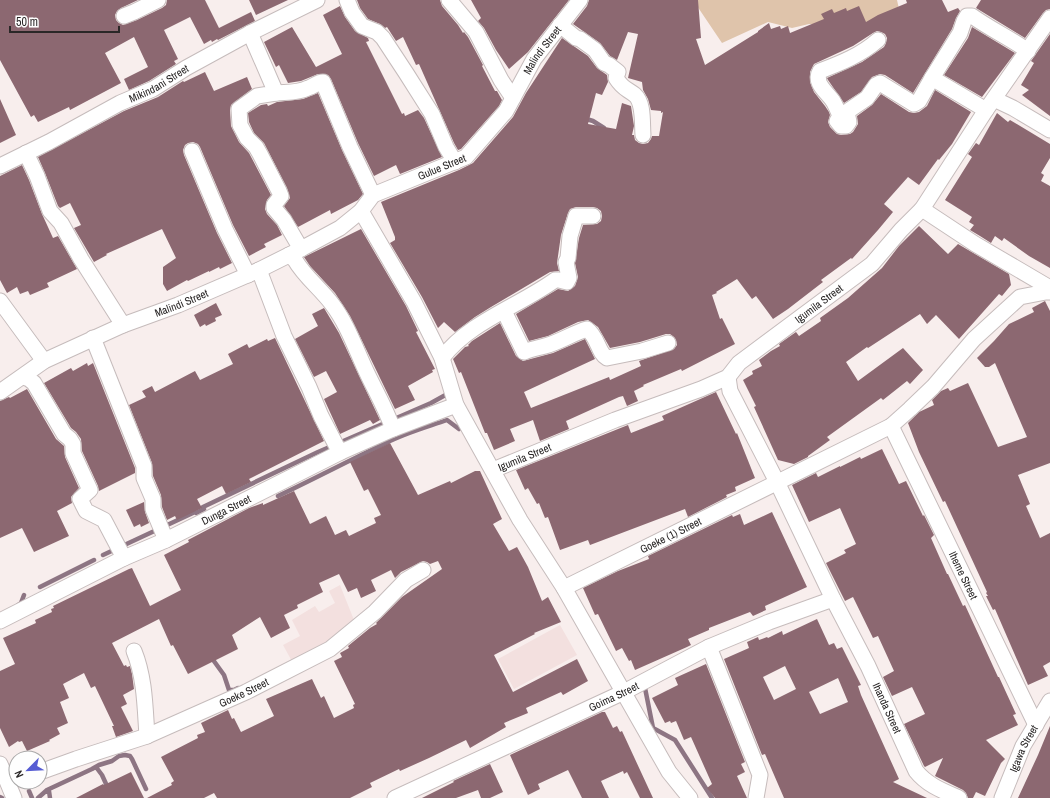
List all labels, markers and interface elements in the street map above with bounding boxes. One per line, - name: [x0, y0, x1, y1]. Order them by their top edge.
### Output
- scale bar: [10, 8, 119, 34]
- text: 50 m: [16, 14, 38, 30]
- street label: Malindi Street: [520, 23, 564, 77]
- street label: Mikindani Street: [127, 61, 191, 105]
- street label: Gulue Street: [416, 151, 468, 183]
- street label: Igumila Street: [792, 281, 846, 326]
- street label: Malindi Street: [153, 286, 211, 320]
- street label: Igumila Street: [496, 440, 554, 474]
- street label: Dunga Street: [199, 491, 253, 528]
- street label: Goeke (1) Street: [638, 514, 704, 556]
- street label: Iheme Street: [946, 549, 981, 602]
- street label: Goeke Street: [217, 674, 271, 710]
- street label: Goima Street: [586, 678, 641, 714]
- street label: Ihanda Street: [870, 680, 905, 736]
- street label: Igawa Street: [1006, 722, 1041, 774]
- north arrow: [8, 750, 48, 790]
- text: N: [11, 768, 27, 780]

